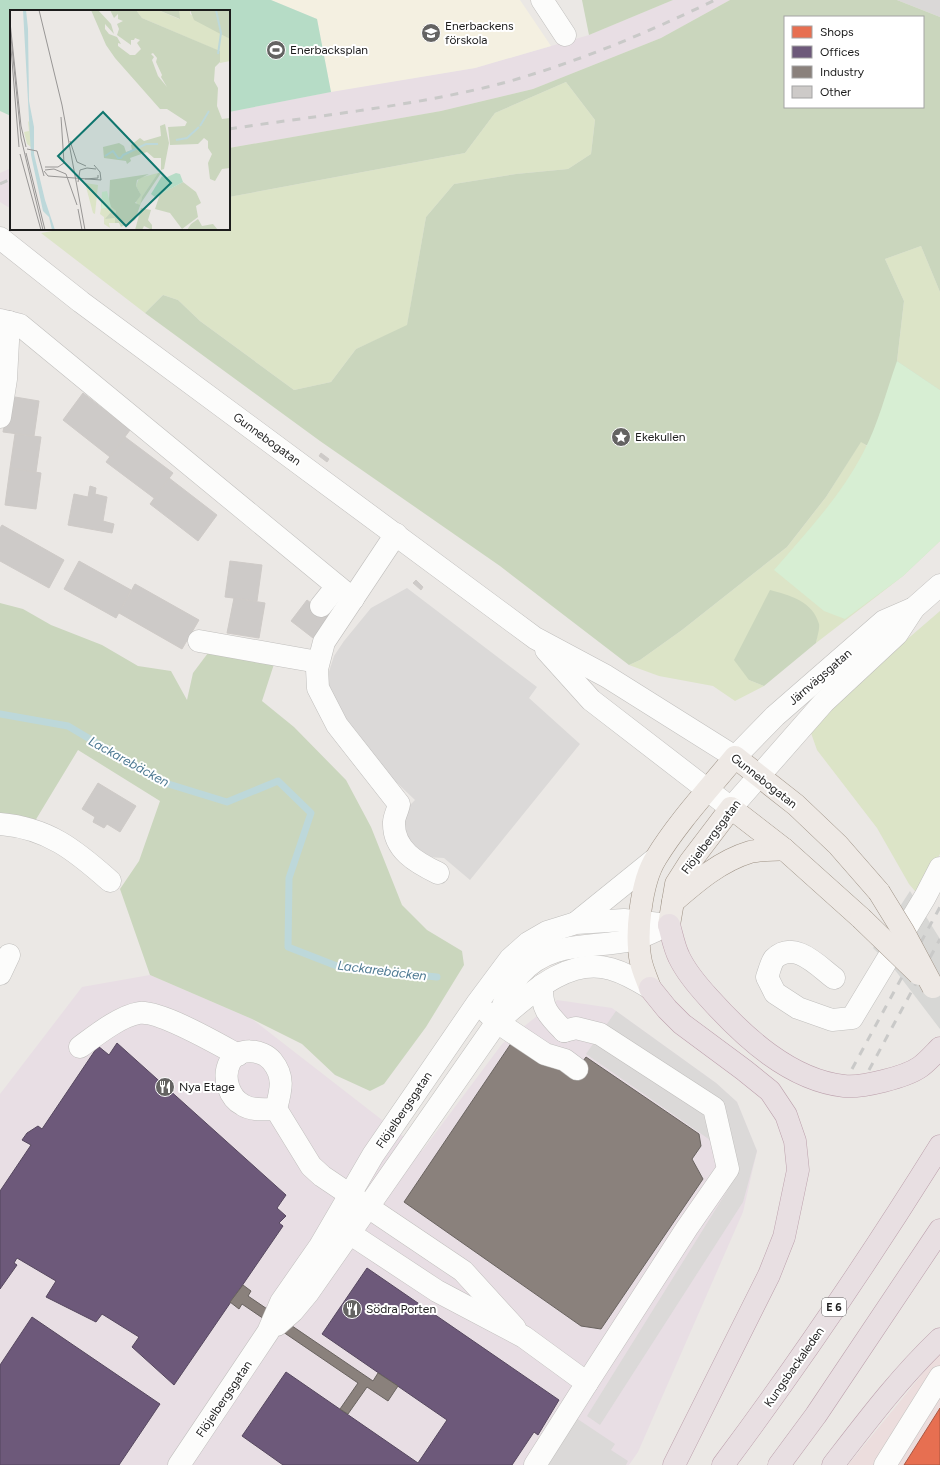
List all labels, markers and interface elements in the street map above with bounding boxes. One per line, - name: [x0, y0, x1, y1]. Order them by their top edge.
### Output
- inset map: [10, 10, 230, 230]
- legend: [784, 16, 924, 108]
- place label: Enerbackens förskola: [445, 19, 514, 47]
- school or university icon: Enerbackens förskola: [420, 22, 442, 44]
- text: Shops: [820, 25, 854, 39]
- sports icon: Enerbacksplan: [265, 39, 287, 61]
- place label: Enerbacksplan: [290, 43, 368, 57]
- text: Offices: [820, 45, 860, 59]
- text: Industry: [820, 65, 865, 79]
- text: Other: [820, 85, 851, 99]
- street label: Gunnebogatan: [230, 410, 304, 468]
- place icon: Ekekullen: [610, 426, 632, 448]
- place label: Ekekullen: [635, 430, 686, 444]
- street label: Järnvägsgatan: [786, 646, 854, 708]
- water label: Lackarebäcken: [86, 733, 172, 790]
- street label: Gunnebogatan: [728, 751, 800, 811]
- street label: Flöjelbergsgatan: [679, 797, 744, 877]
- water label: Lackarebäcken: [337, 958, 427, 983]
- street label: Flöjelbergsgatan: [373, 1069, 435, 1151]
- restaurant icon: Nya Etage: [154, 1076, 176, 1098]
- place label: Nya Etage: [179, 1080, 235, 1094]
- restaurant icon: Södra Porten: [341, 1298, 363, 1320]
- road number: E 6: [822, 1298, 846, 1316]
- place label: Södra Porten: [366, 1302, 436, 1316]
- street label: Kungsbackaleden: [761, 1324, 827, 1410]
- street label: Flöjelbergsgatan: [193, 1358, 255, 1440]

